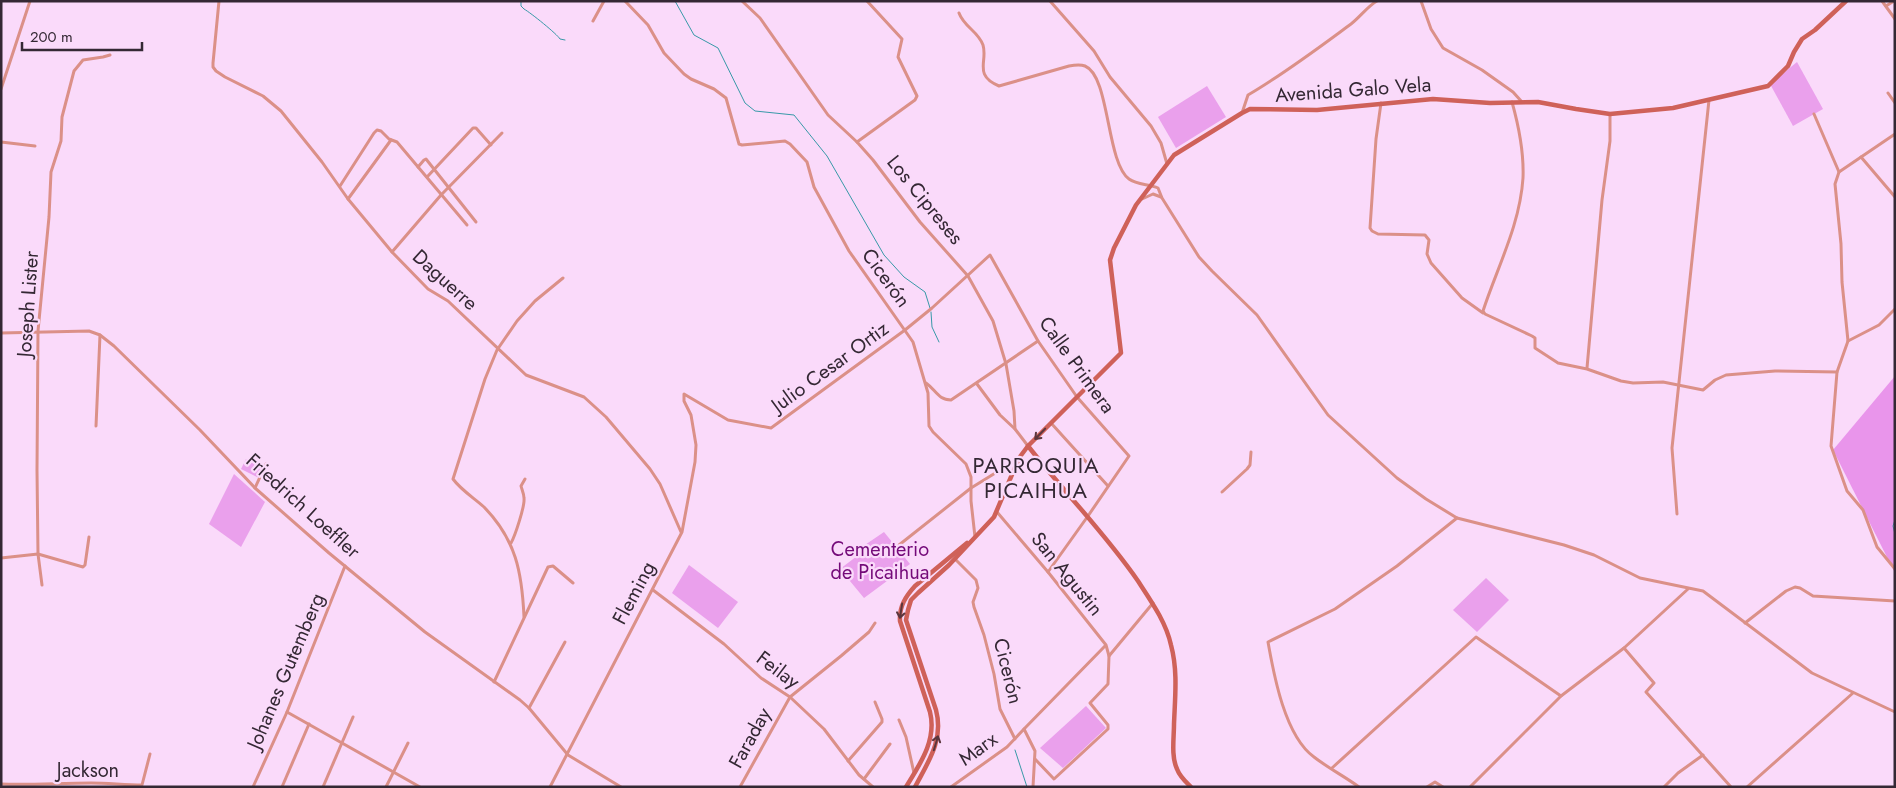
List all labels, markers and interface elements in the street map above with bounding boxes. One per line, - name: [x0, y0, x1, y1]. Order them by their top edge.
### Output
- scale bar: [22, 20, 142, 52]
- text: 200 m: [30, 26, 73, 48]
- street label: Avenida Galo Vela: [1274, 70, 1432, 110]
- street label: Los Cipreses: [880, 149, 970, 251]
- street label: Cicerón: [855, 242, 917, 314]
- street label: Daguerre: [406, 243, 484, 317]
- street label: Joseph Lister: [10, 250, 46, 361]
- street label: Calle Primera: [1032, 310, 1122, 420]
- street label: Julio Cesar Ortiz: [763, 315, 895, 421]
- one-way arrow: [1034, 427, 1046, 440]
- street label: Friedrich Loeffler: [239, 447, 367, 565]
- district label: PARROQUIA PICAIHUA: [972, 449, 1100, 506]
- street label: San Agustin: [1024, 526, 1110, 622]
- park label: Cementerio de Picaihua: [831, 535, 929, 587]
- street label: Fleming: [605, 556, 663, 630]
- street label: Johanes Gutemberg: [239, 588, 332, 756]
- one-way arrow: [896, 602, 906, 618]
- street label: Cicerón: [986, 635, 1030, 707]
- street label: Feilay: [750, 644, 806, 696]
- street label: Faraday: [722, 702, 779, 774]
- street label: Marx: [953, 725, 1004, 773]
- one-way arrow: [932, 736, 942, 752]
- street label: Jackson: [54, 756, 119, 785]

